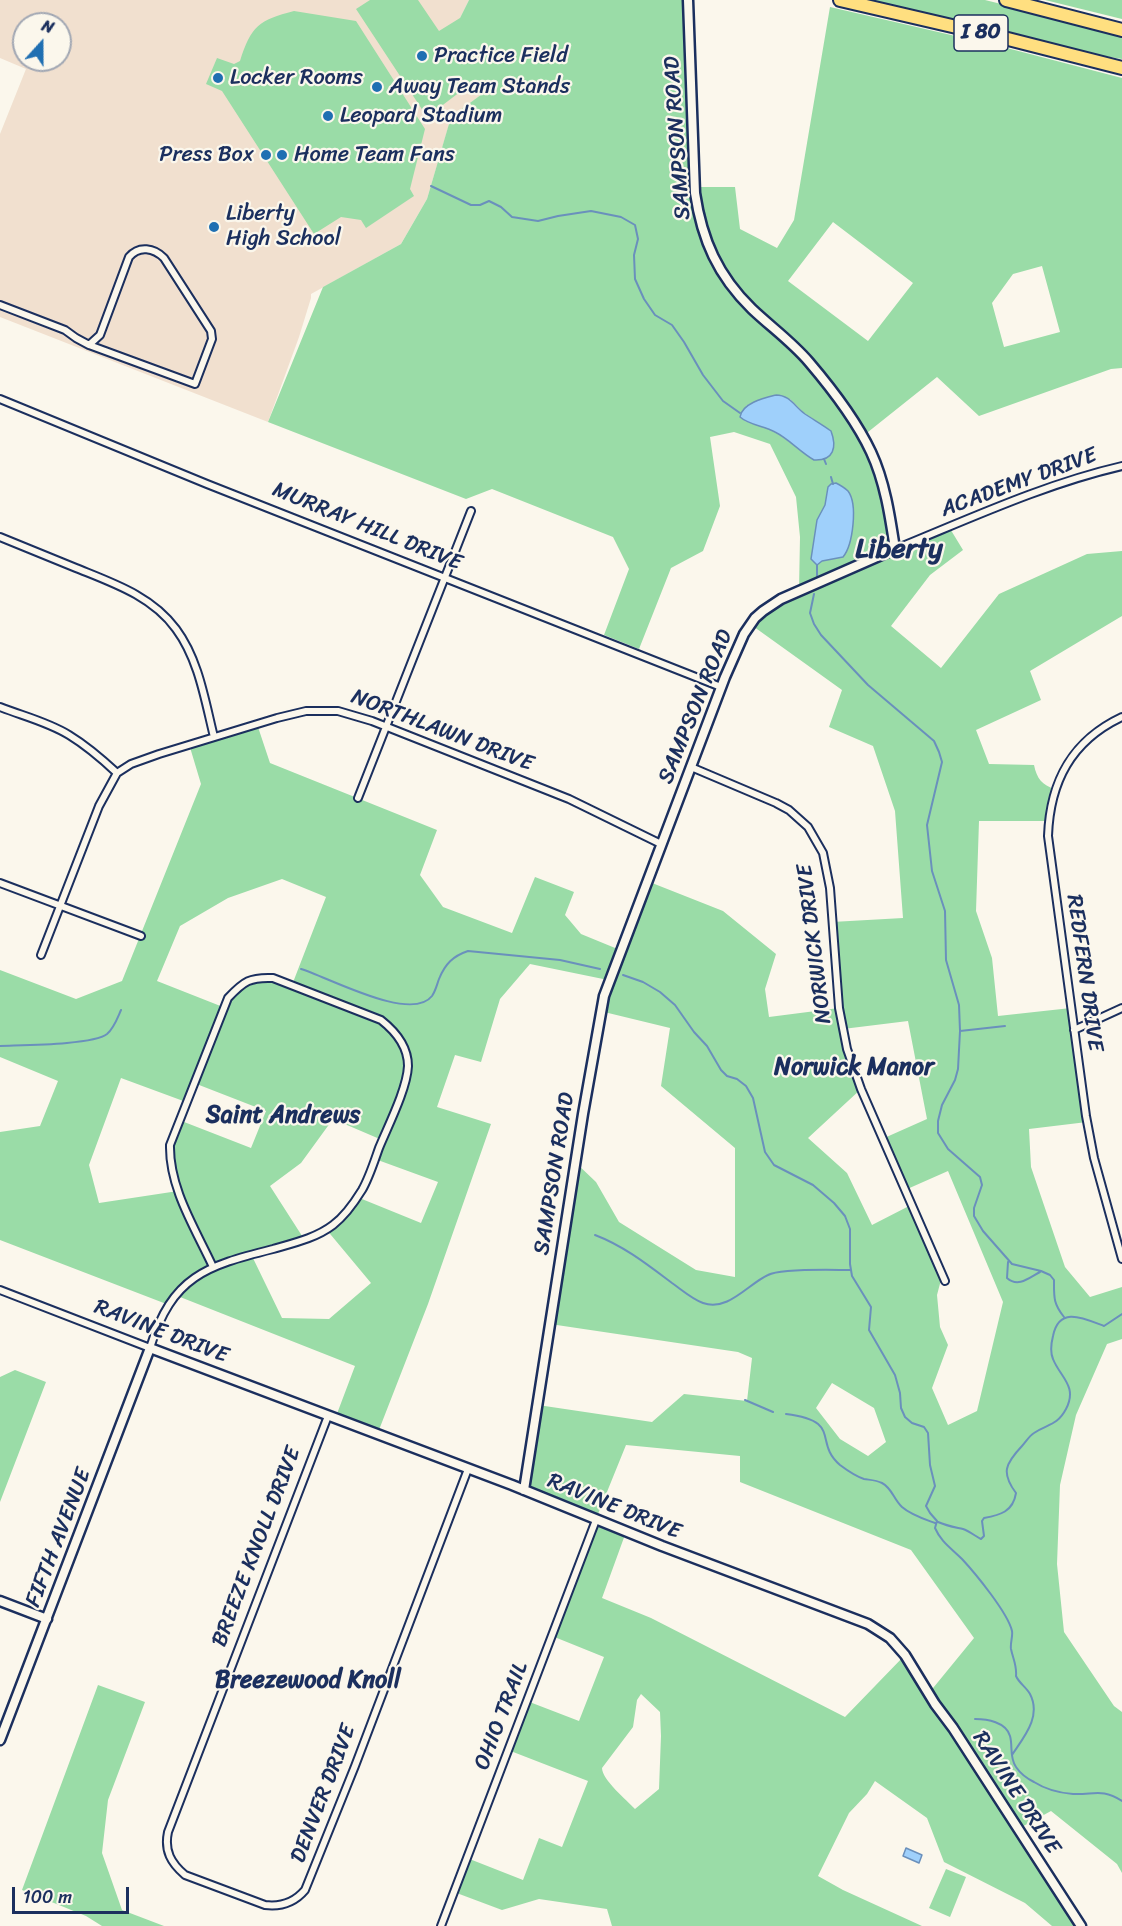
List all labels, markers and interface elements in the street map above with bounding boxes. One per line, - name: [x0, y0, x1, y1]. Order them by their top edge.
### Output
- text: N: [38, 11, 58, 42]
- north arrow: [12, 12, 72, 72]
- road number: I 80: [954, 15, 1008, 51]
- place label: Practice Field: [434, 43, 568, 69]
- marker: Practice Field: [415, 49, 429, 63]
- street label: SAMPSON ROAD: [659, 55, 697, 221]
- place label: Locker Rooms: [230, 65, 363, 91]
- marker: Locker Rooms: [211, 71, 225, 85]
- place label: Away Team Stands: [389, 74, 570, 100]
- marker: Away Team Stands: [370, 80, 384, 94]
- place label: Leopard Stadium: [340, 103, 502, 129]
- marker: Leopard Stadium: [321, 109, 335, 123]
- place label: Press Box: [159, 142, 254, 168]
- place label: Home Team Fans: [294, 142, 455, 168]
- marker: Press Box: [259, 148, 273, 162]
- marker: Home Team Fans: [275, 148, 289, 162]
- place label: Liberty High School: [226, 201, 341, 252]
- marker: Liberty High School: [207, 220, 221, 234]
- street label: ACADEMY DRIVE: [937, 443, 1101, 523]
- street label: MURRAY HILL DRIVE: [268, 477, 466, 577]
- district label: Liberty: [855, 533, 943, 567]
- street label: SAMPSON ROAD: [653, 626, 739, 788]
- street label: NORTHLAWN DRIVE: [347, 684, 537, 778]
- street label: NORWICK DRIVE: [792, 863, 838, 1025]
- street label: REDFERN DRIVE: [1060, 893, 1108, 1053]
- district label: Norwick Manor: [774, 1054, 934, 1082]
- street label: SAMPSON ROAD: [529, 1091, 581, 1257]
- district label: Saint Andrews: [206, 1102, 360, 1130]
- street label: RAVINE DRIVE: [90, 1294, 232, 1370]
- street label: BREEZE KNOLL DRIVE: [207, 1443, 307, 1651]
- street label: FIFTH AVENUE: [20, 1465, 98, 1611]
- street label: RAVINE DRIVE: [543, 1468, 685, 1546]
- street label: OHIO TRAIL: [469, 1658, 535, 1774]
- district label: Breezewood Knoll: [215, 1667, 401, 1695]
- street label: DENVER DRIVE: [286, 1721, 362, 1867]
- street label: RAVINE DRIVE: [966, 1726, 1066, 1860]
- scale bar: [15, 1875, 132, 1913]
- text: 100 m: [23, 1881, 72, 1913]

